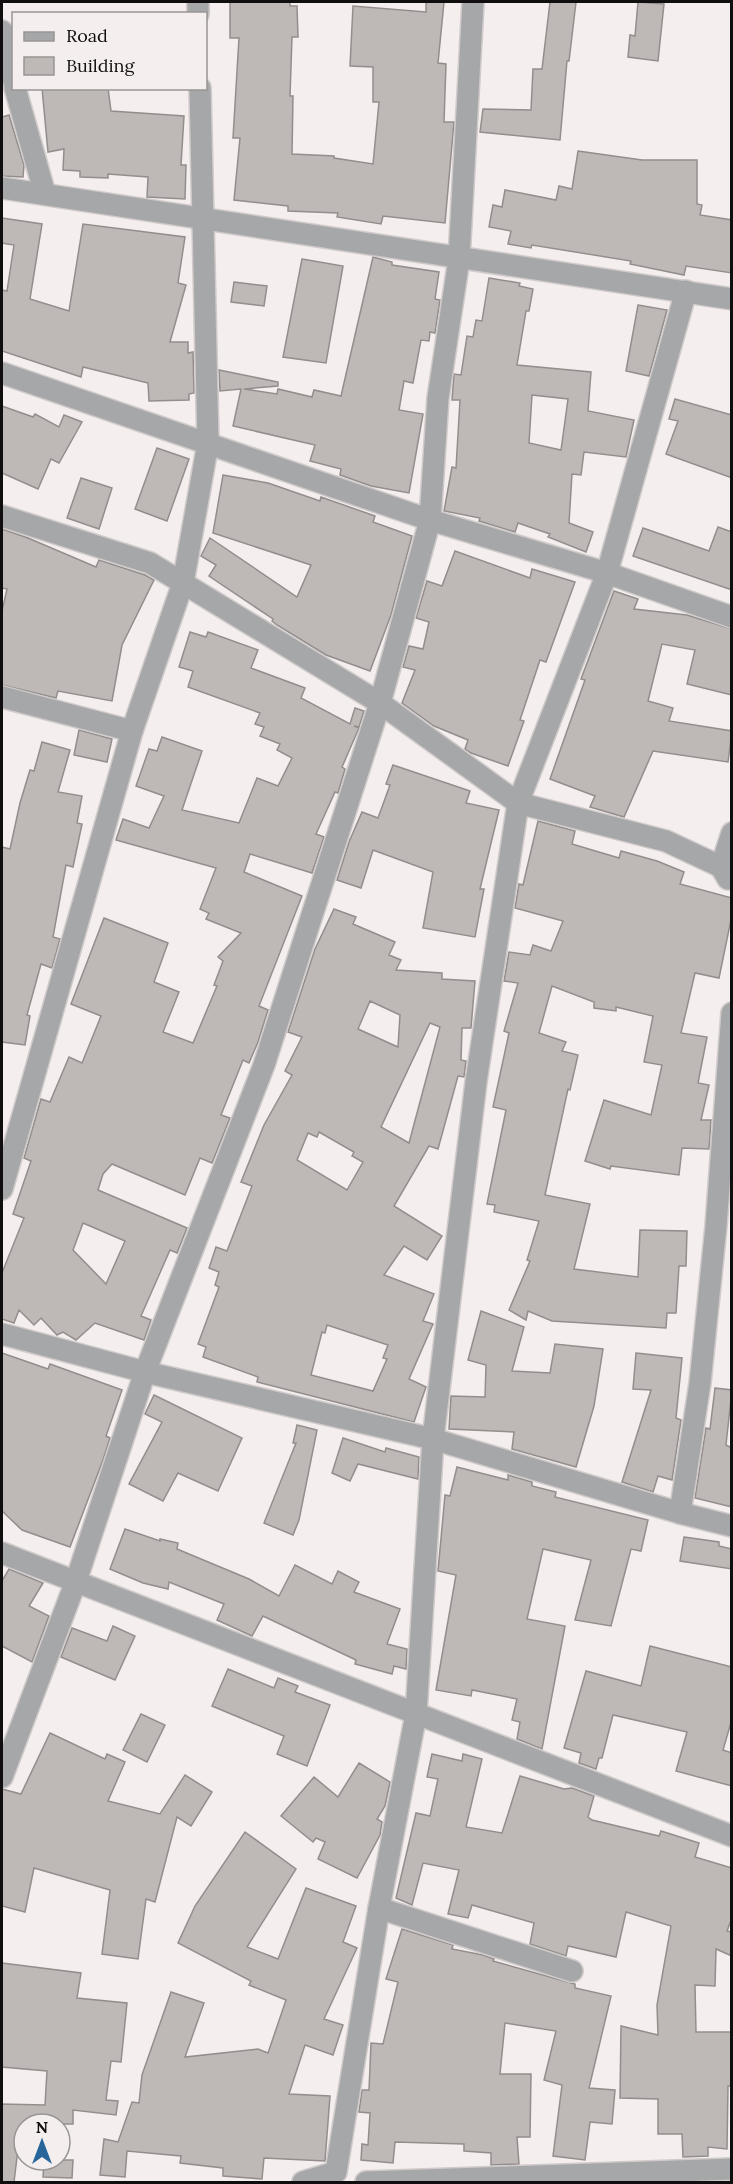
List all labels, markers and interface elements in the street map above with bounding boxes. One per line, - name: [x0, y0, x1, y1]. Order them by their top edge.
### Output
- legend: [12, 12, 207, 90]
- text: Road: [66, 24, 108, 47]
- text: Building: [66, 54, 136, 77]
- north arrow: [12, 2112, 72, 2172]
- text: N: [36, 2117, 48, 2137]

